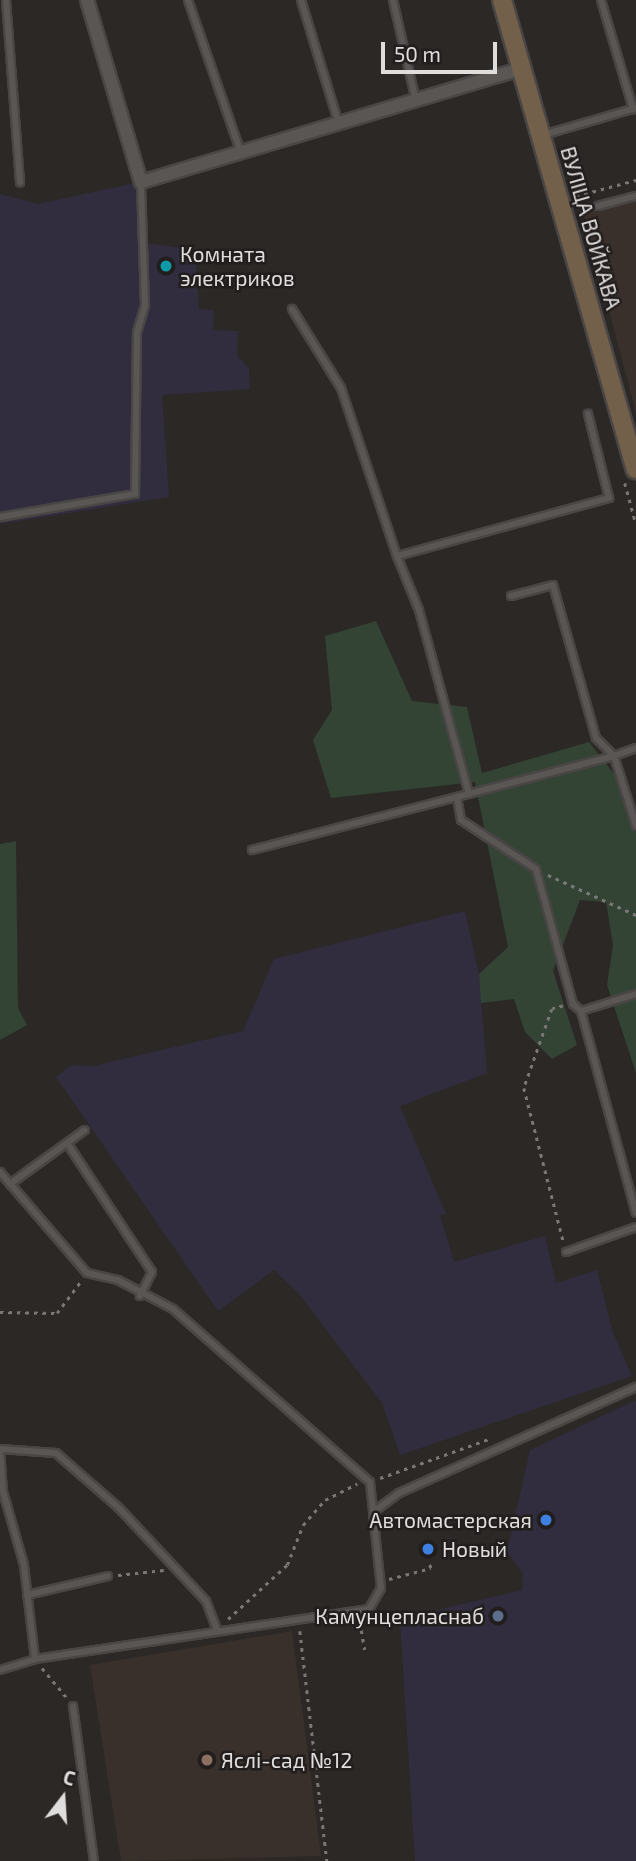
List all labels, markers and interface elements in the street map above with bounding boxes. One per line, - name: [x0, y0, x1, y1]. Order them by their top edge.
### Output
- scale bar: [384, 28, 500, 72]
- text: 50 m: [394, 41, 441, 66]
- street label: ВУЛІЦА ВОЙКАВА: [556, 143, 626, 313]
- place label: Комната электриков: [180, 241, 295, 291]
- marker: Комната электриков: [158, 258, 174, 274]
- place label: Автомастерская: [369, 1507, 532, 1533]
- marker: Автомастерская: [538, 1512, 554, 1528]
- place label: Новый: [442, 1536, 507, 1562]
- marker: Новый: [420, 1541, 436, 1557]
- place label: Камунцепласнаб: [315, 1603, 484, 1629]
- marker: Камунцепласнаб: [490, 1608, 506, 1624]
- place label: Яслі-сад №12: [221, 1747, 352, 1773]
- marker: Яслі-сад №12: [199, 1752, 215, 1768]
- north arrow: [28, 1763, 98, 1833]
- text: С: [61, 1765, 78, 1790]

